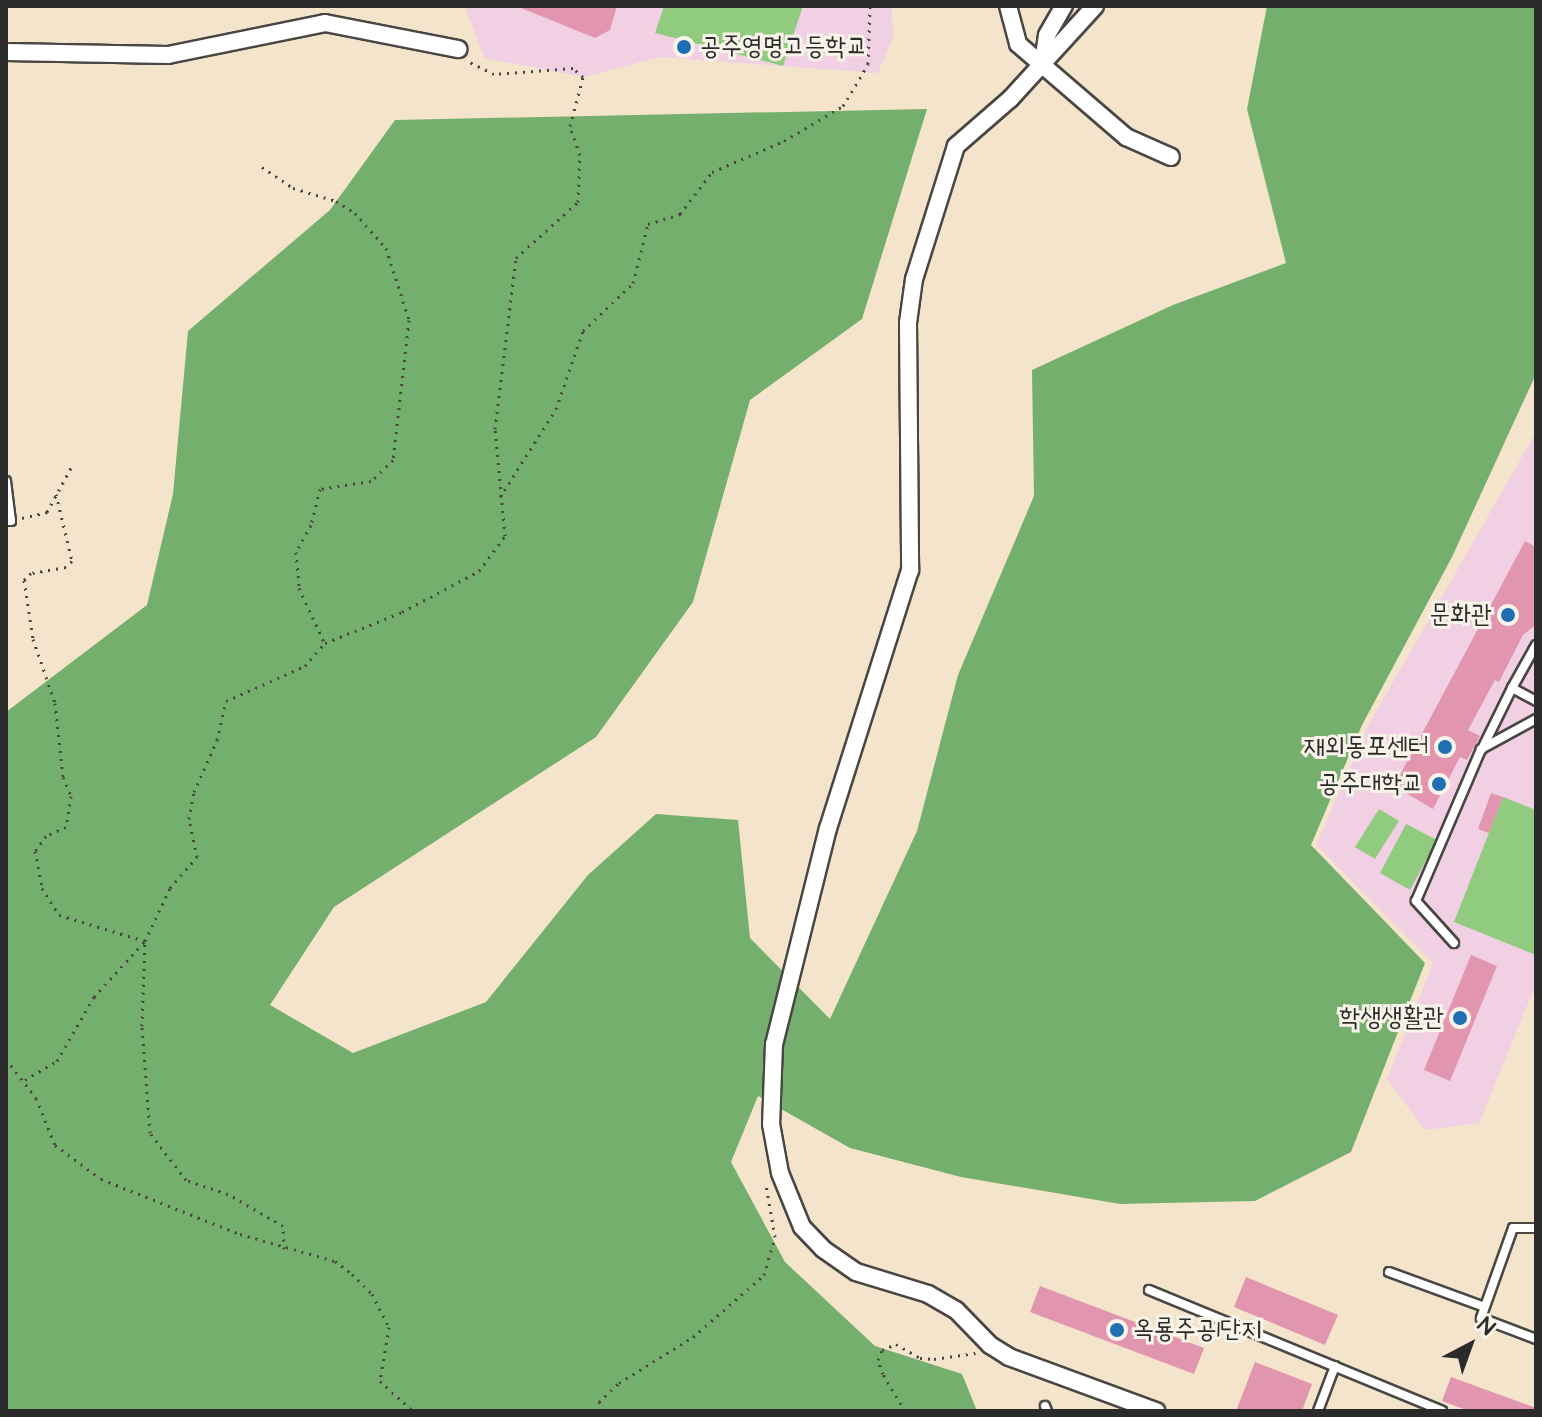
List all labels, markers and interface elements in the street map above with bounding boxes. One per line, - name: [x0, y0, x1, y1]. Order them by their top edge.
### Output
- place label: 공주영명고등학교: [700, 31, 867, 63]
- marker: 공주영명고등학교: [675, 38, 693, 56]
- place label: 문화관: [1429, 599, 1492, 631]
- marker: 문화관: [1499, 606, 1517, 624]
- place label: 재외동포센터: [1303, 731, 1429, 763]
- marker: 재외동포센터: [1436, 738, 1454, 756]
- place label: 공주대학교: [1318, 768, 1423, 800]
- marker: 공주대학교: [1430, 775, 1448, 793]
- place label: 학생생활관: [1339, 1002, 1444, 1034]
- marker: 학생생활관: [1451, 1009, 1469, 1027]
- north arrow: [1430, 1305, 1510, 1385]
- text: N: [1471, 1310, 1501, 1343]
- place label: 옥룡주공1단지: [1133, 1314, 1262, 1346]
- marker: 옥룡주공1단지: [1108, 1321, 1126, 1339]

